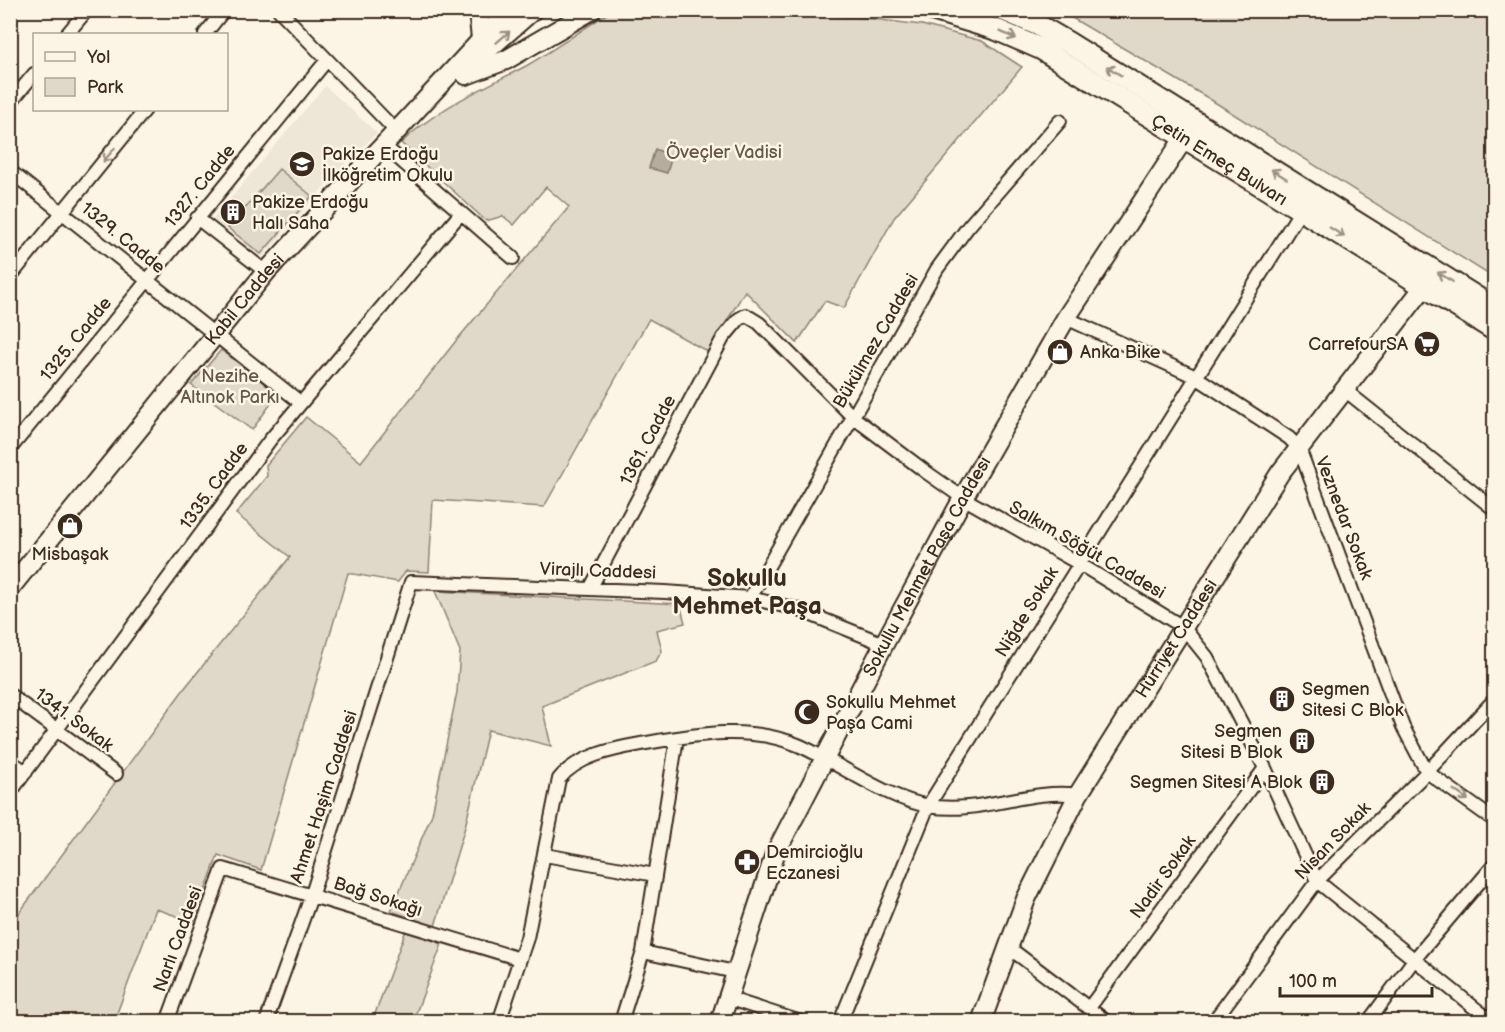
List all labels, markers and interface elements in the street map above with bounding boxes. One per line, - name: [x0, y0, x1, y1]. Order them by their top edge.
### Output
- one-way arrow: [998, 29, 1016, 41]
- one-way arrow: [495, 30, 510, 44]
- legend: [33, 33, 228, 111]
- text: Yol: [86, 47, 110, 68]
- one-way arrow: [1106, 64, 1123, 76]
- text: Park: [87, 77, 123, 98]
- street label: Çetin Emeç Bulvarı: [1148, 110, 1291, 210]
- street label: 1327. Cadde: [160, 140, 240, 232]
- park label: Öveçler Vadisi: [666, 141, 782, 163]
- place label: Pakize Erdoğu İlköğretim Okulu: [322, 144, 453, 186]
- one-way arrow: [102, 147, 115, 163]
- school or university icon: Pakize Erdoğu İlköğretim Okulu: [287, 149, 317, 179]
- one-way arrow: [1271, 167, 1288, 179]
- place label: Pakize Erdoğu Halı Saha: [252, 192, 369, 234]
- building icon: Pakize Erdoğu Halı Saha: [218, 197, 248, 227]
- street label: 1329. Cadde: [77, 198, 169, 278]
- one-way arrow: [1328, 227, 1345, 239]
- street label: Kabil Caddesi: [201, 249, 288, 349]
- street label: Bükülmez Caddesi: [829, 270, 923, 412]
- one-way arrow: [1437, 270, 1454, 282]
- street label: 1325. Cadde: [36, 293, 116, 385]
- supermarket icon: CarrefourSA: [1412, 329, 1442, 359]
- place label: CarrefourSA: [1308, 334, 1408, 355]
- shop icon: Anka Bike: [1045, 337, 1075, 367]
- place label: Anka Bike: [1080, 342, 1161, 363]
- park label: Nezihe Altınok Parkı: [180, 366, 280, 408]
- street label: 1361. Cadde: [616, 391, 681, 488]
- street label: 1335. Cadde: [176, 438, 253, 533]
- street label: Sokullu Mehmet Paşa Caddesi: [859, 453, 995, 680]
- street label: Veznedar Sokak: [1311, 454, 1377, 583]
- street label: Salkım Söğüt Caddesi: [1005, 497, 1169, 603]
- shop icon: Misbaşak: [55, 511, 85, 541]
- place label: Misbaşak: [32, 544, 109, 565]
- street label: Virajlı Caddesi: [539, 558, 657, 584]
- street label: Niğde Sokak: [991, 563, 1063, 661]
- district label: Sokullu Mehmet Paşa: [672, 564, 822, 621]
- street label: Hürriyet Caddesi: [1131, 575, 1221, 702]
- place label: Segmen Sitesi C Blok: [1302, 679, 1404, 721]
- street label: 1341. Sokak: [31, 684, 117, 756]
- building icon: Segmen Sitesi C Blok: [1267, 684, 1297, 714]
- place label: Sokullu Mehmet Paşa Cami: [826, 692, 956, 734]
- mosque icon: Sokullu Mehmet Paşa Cami: [792, 697, 822, 727]
- street label: Ahmet Haşim Caddesi: [286, 708, 362, 886]
- place label: Segmen Sitesi B Blok: [1181, 721, 1282, 763]
- building icon: Segmen Sitesi B Blok: [1287, 726, 1317, 756]
- building icon: Segmen Sitesi A Blok: [1307, 767, 1337, 797]
- place label: Segmen Sitesi A Blok: [1130, 772, 1302, 793]
- one-way arrow: [1453, 789, 1469, 801]
- street label: Nisan Sokak: [1291, 798, 1375, 884]
- street label: Nadir Sokak: [1126, 831, 1200, 923]
- place label: Demircioğlu Eczanesi: [766, 842, 863, 884]
- pharmacy icon: Demircioğlu Eczanesi: [732, 847, 762, 877]
- street label: Bağ Sokağı: [331, 873, 425, 921]
- street label: Narlı Caddesi: [149, 883, 207, 995]
- scale bar: [1280, 960, 1432, 998]
- text: 100 m: [1289, 971, 1337, 992]

